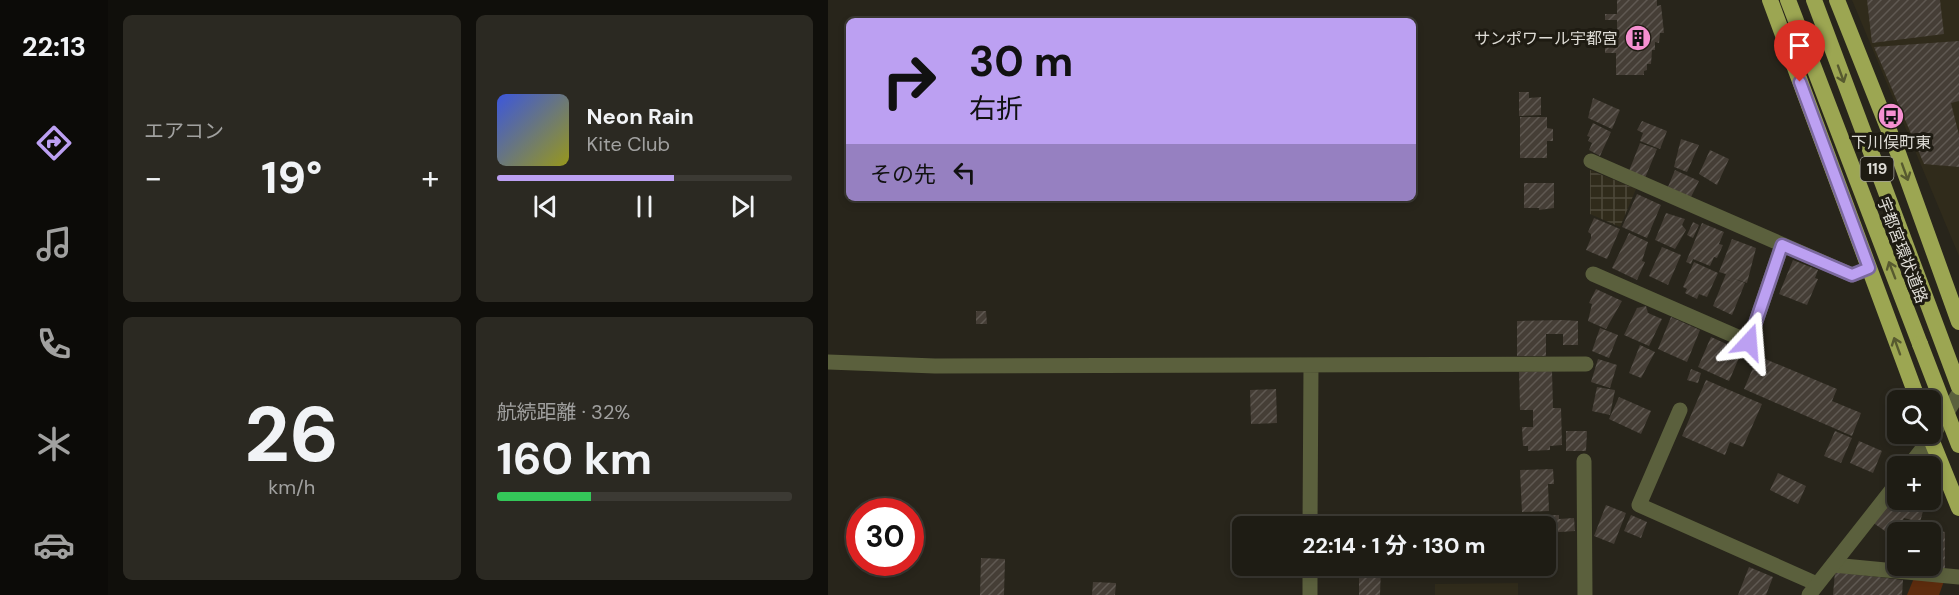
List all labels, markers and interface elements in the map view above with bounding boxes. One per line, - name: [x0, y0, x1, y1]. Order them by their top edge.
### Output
- pin: [1774, 20, 1825, 82]
- building icon: サンポワール宇都宮: [1623, 23, 1653, 53]
- place label: サンポワール宇都宮: [1474, 28, 1618, 49]
- text: 22:13: [22, 29, 86, 64]
- icon: arrive: [1783, 29, 1816, 62]
- text: 30 m: [969, 34, 1073, 89]
- icon: right: [870, 42, 948, 120]
- one-way arrow: [1837, 65, 1848, 83]
- text: 右折: [969, 91, 1023, 126]
- bus stop icon: 下川俣町東: [1876, 101, 1906, 131]
- text: Neon Rain: [587, 102, 694, 131]
- text: エアコン: [144, 118, 224, 144]
- icon: directions: [33, 122, 75, 164]
- text: Kite Club: [587, 131, 670, 157]
- place label: 下川俣町東: [1851, 132, 1931, 153]
- text: 19°: [261, 148, 322, 207]
- text: −: [144, 156, 162, 199]
- text: +: [421, 156, 439, 199]
- icon: left: [948, 156, 981, 189]
- road number: 119: [1860, 157, 1894, 181]
- text: その先: [870, 160, 936, 189]
- one-way arrow: [1900, 162, 1911, 181]
- icon: previous: [529, 190, 562, 223]
- icon: pause: [628, 190, 661, 223]
- icon: next: [726, 190, 759, 223]
- street label: 宇都宮環状道路: [1873, 194, 1932, 306]
- icon: music: [33, 223, 75, 265]
- one-way arrow: [1886, 261, 1897, 280]
- position arrow: [1717, 310, 1781, 374]
- icon: phone: [33, 323, 75, 365]
- one-way arrow: [1891, 337, 1902, 355]
- text: 26: [245, 384, 339, 485]
- map controls: [1887, 390, 1941, 576]
- button: search: [1887, 390, 1941, 444]
- text: 航続距離 · 32%: [497, 399, 630, 425]
- icon: climate: [33, 423, 75, 465]
- text: 160 km: [497, 429, 652, 488]
- button: +: [1887, 456, 1941, 510]
- text: km/h: [268, 474, 315, 500]
- speed limit sign: 30: [846, 498, 924, 576]
- button: −: [1887, 522, 1941, 576]
- icon: car: [33, 524, 75, 566]
- text: 22:14 · 1 分 · 130 m: [1303, 531, 1485, 560]

